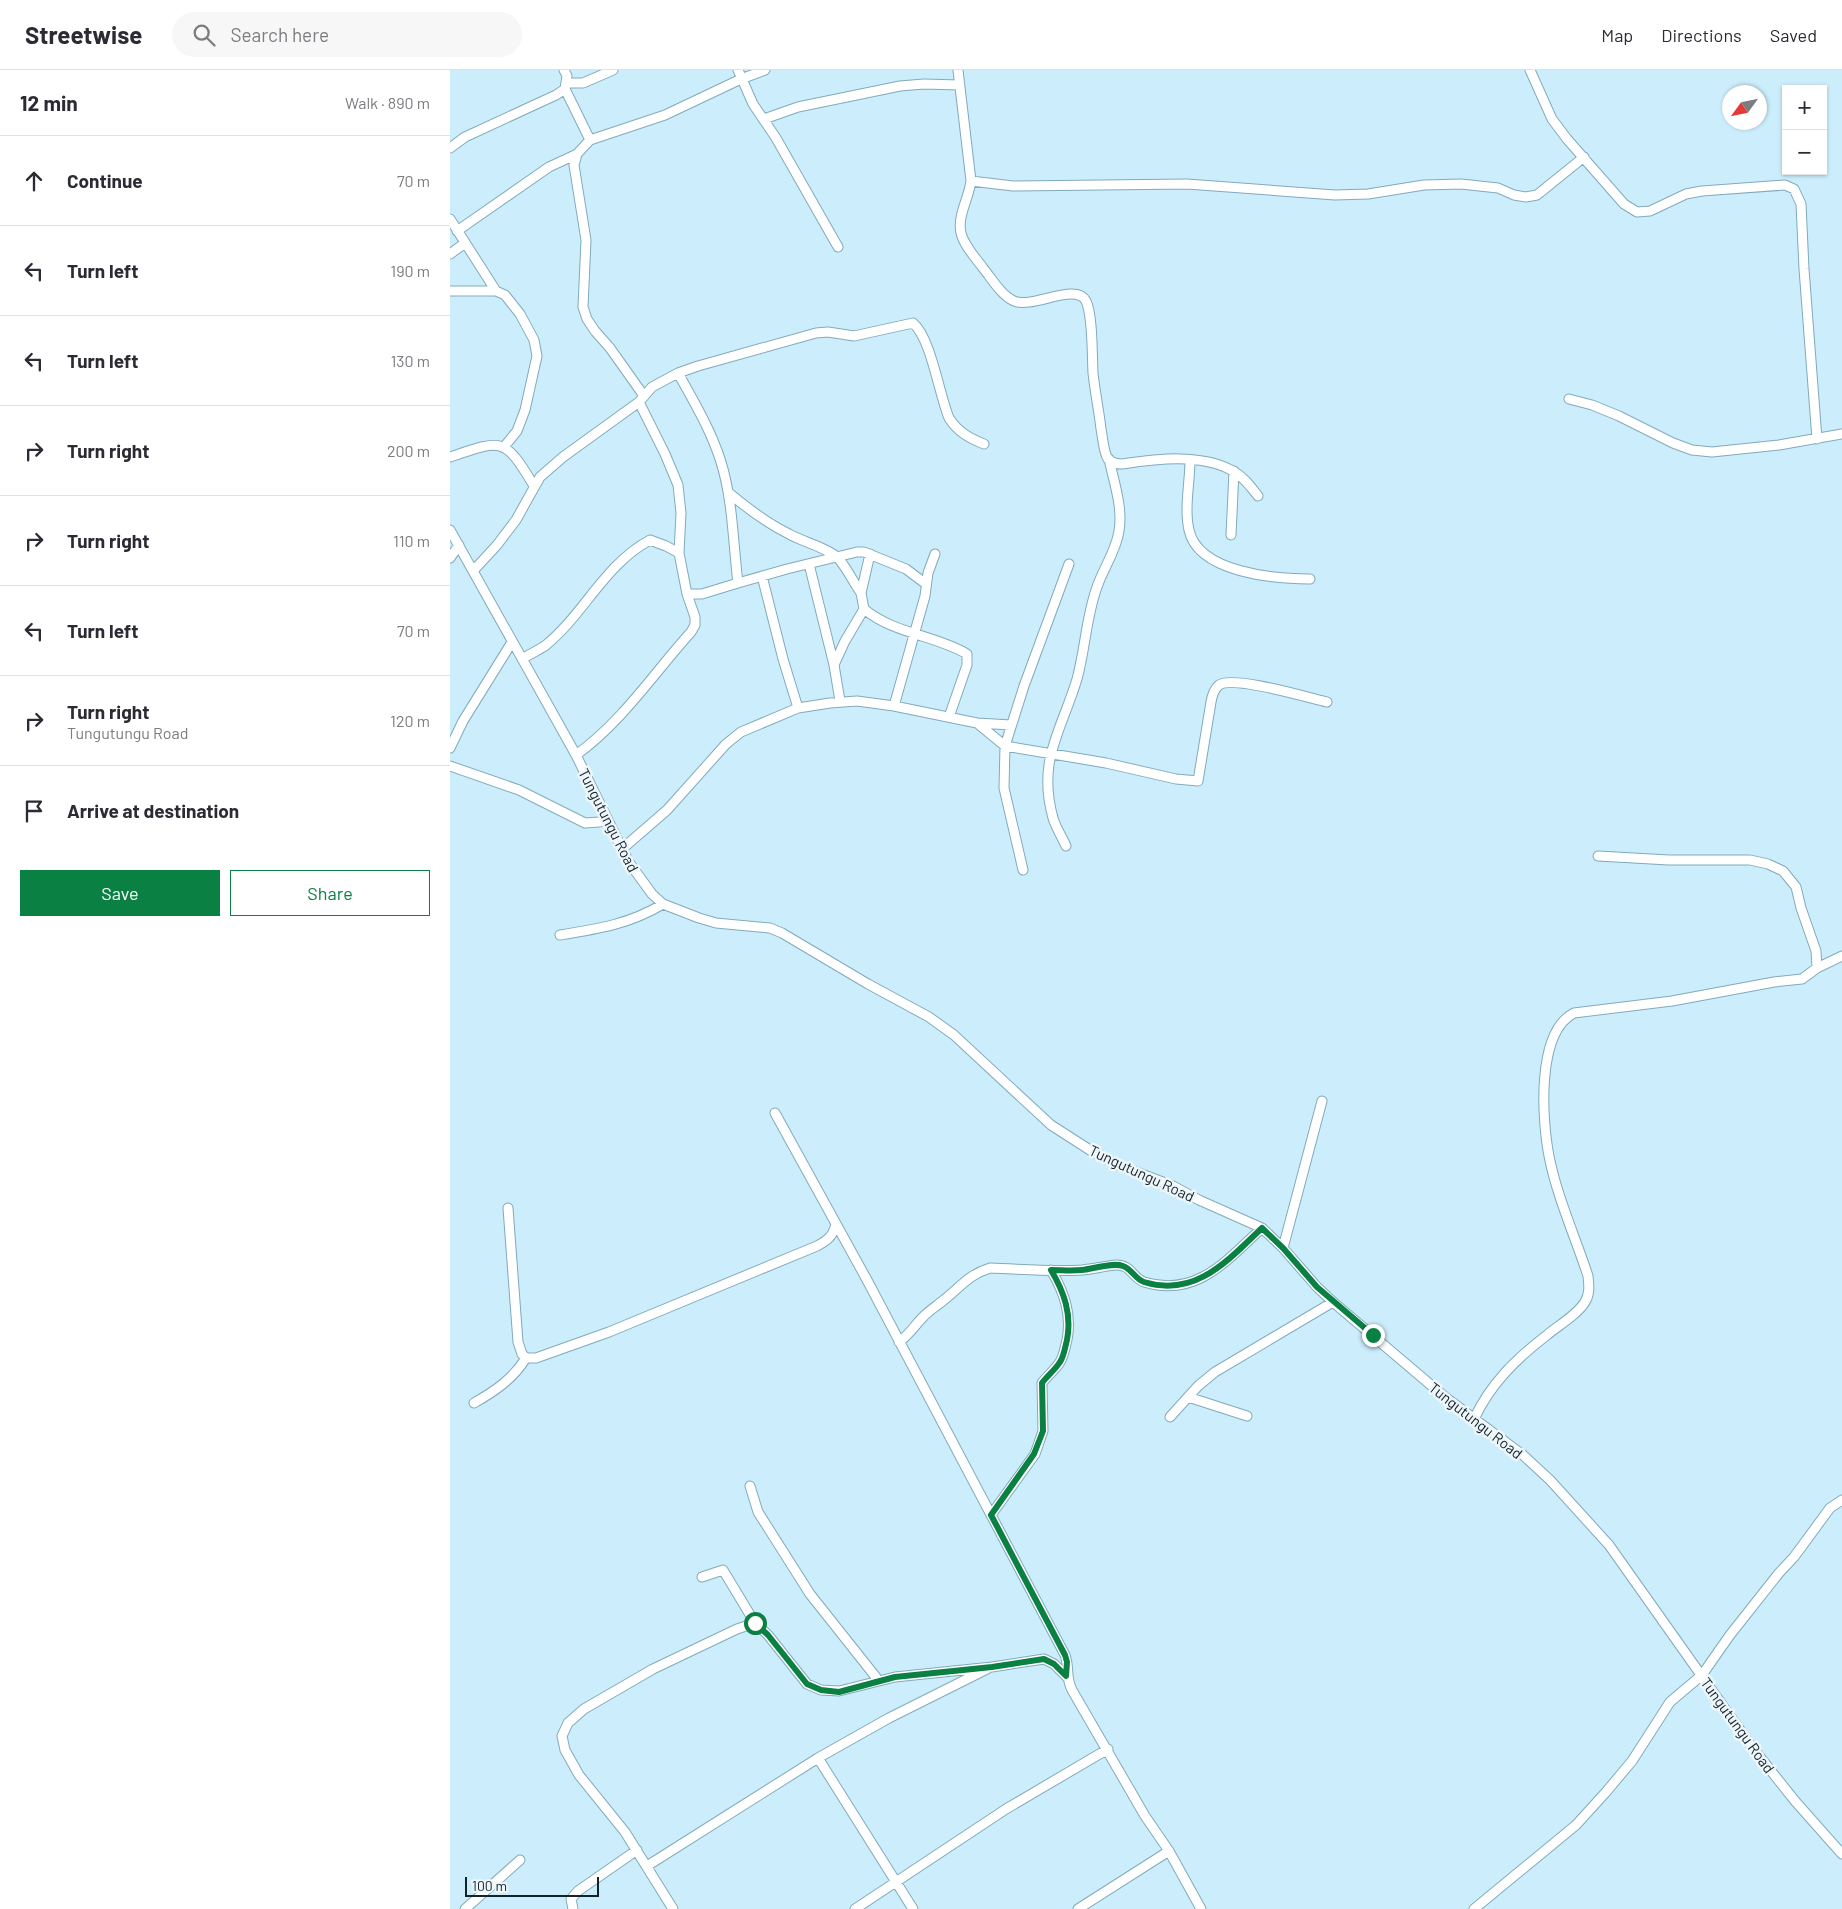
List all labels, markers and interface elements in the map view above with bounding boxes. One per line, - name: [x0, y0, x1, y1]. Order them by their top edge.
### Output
- search box: [172, 12, 522, 57]
- text: Streetwise: [25, 20, 142, 49]
- icon: search: [190, 21, 218, 49]
- text: Search here: [230, 23, 329, 46]
- text: Map: [1601, 24, 1633, 46]
- text: Directions: [1661, 24, 1742, 46]
- text: Saved: [1770, 24, 1817, 46]
- north arrow: [1722, 85, 1767, 130]
- map controls: [1782, 85, 1827, 175]
- button: +: [1782, 85, 1827, 130]
- text: 12 min: [20, 90, 78, 115]
- text: Walk · 890 m: [345, 93, 430, 112]
- button: −: [1782, 130, 1827, 175]
- icon: ahead: [20, 167, 48, 195]
- text: Continue: [67, 169, 143, 192]
- text: 70 m: [397, 171, 430, 190]
- icon: left: [20, 257, 48, 285]
- text: Turn left: [67, 259, 138, 282]
- text: 190 m: [391, 261, 430, 280]
- icon: left: [20, 347, 48, 375]
- text: Turn left: [67, 349, 138, 372]
- text: 130 m: [391, 351, 430, 370]
- icon: right: [20, 437, 48, 465]
- text: Turn right: [67, 439, 149, 462]
- text: 200 m: [387, 441, 430, 460]
- icon: right: [20, 527, 48, 555]
- text: Turn right: [67, 529, 149, 552]
- text: 110 m: [393, 531, 430, 550]
- icon: left: [20, 617, 48, 645]
- text: Turn left: [67, 619, 138, 642]
- text: 70 m: [397, 621, 430, 640]
- text: Turn right: [67, 700, 149, 723]
- icon: right: [20, 707, 48, 735]
- text: 120 m: [390, 711, 430, 730]
- text: Tungutungu Road: [67, 723, 189, 742]
- street label: Tungutungu Road: [575, 765, 643, 875]
- icon: arrive: [20, 797, 48, 825]
- text: Arrive at destination: [67, 799, 239, 822]
- button: Save: [20, 870, 220, 916]
- button: Share: [230, 870, 430, 916]
- street label: Tungutungu Road: [1087, 1141, 1197, 1205]
- route end: [1362, 1324, 1385, 1347]
- street label: Tungutungu Road: [1426, 1378, 1526, 1462]
- route start: [744, 1612, 767, 1635]
- street label: Tungutungu Road: [1697, 1674, 1779, 1776]
- scale bar: [465, 1874, 599, 1897]
- text: 100 m: [472, 1877, 507, 1894]

